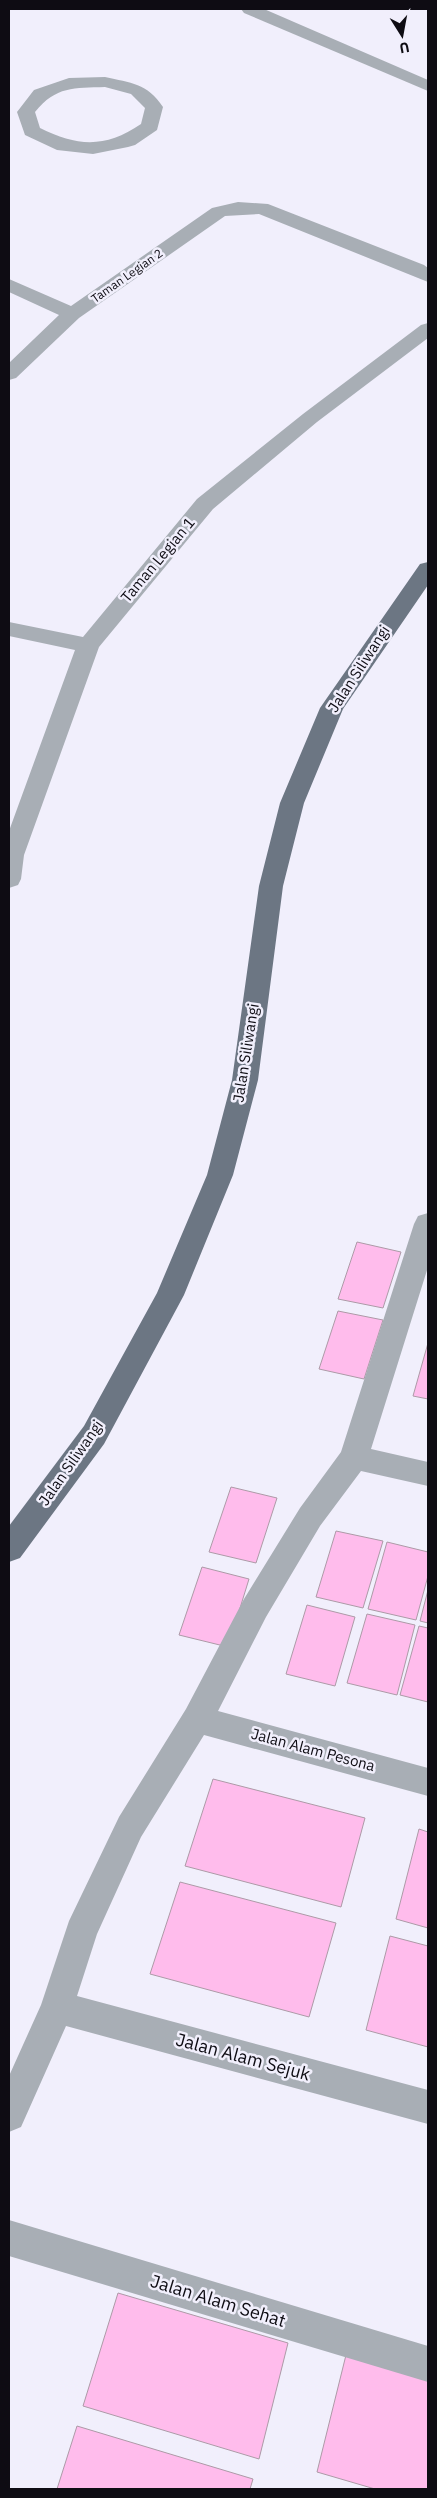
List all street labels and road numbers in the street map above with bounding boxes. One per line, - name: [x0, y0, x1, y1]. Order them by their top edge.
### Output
- street label: Taman Legian 2: [88, 245, 165, 306]
- street label: Taman Legian 1: [117, 513, 199, 606]
- street label: Jalan Siliwangi: [323, 622, 394, 716]
- street label: Jalan Siliwangi: [228, 1002, 263, 1104]
- street label: Jalan Siliwangi: [34, 1416, 107, 1509]
- street label: Jalan Alam Pesona: [249, 1724, 377, 1775]
- street label: Jalan Alam Sejuk: [173, 2028, 313, 2086]
- street label: Jalan Alam Sehat: [148, 2269, 289, 2332]

